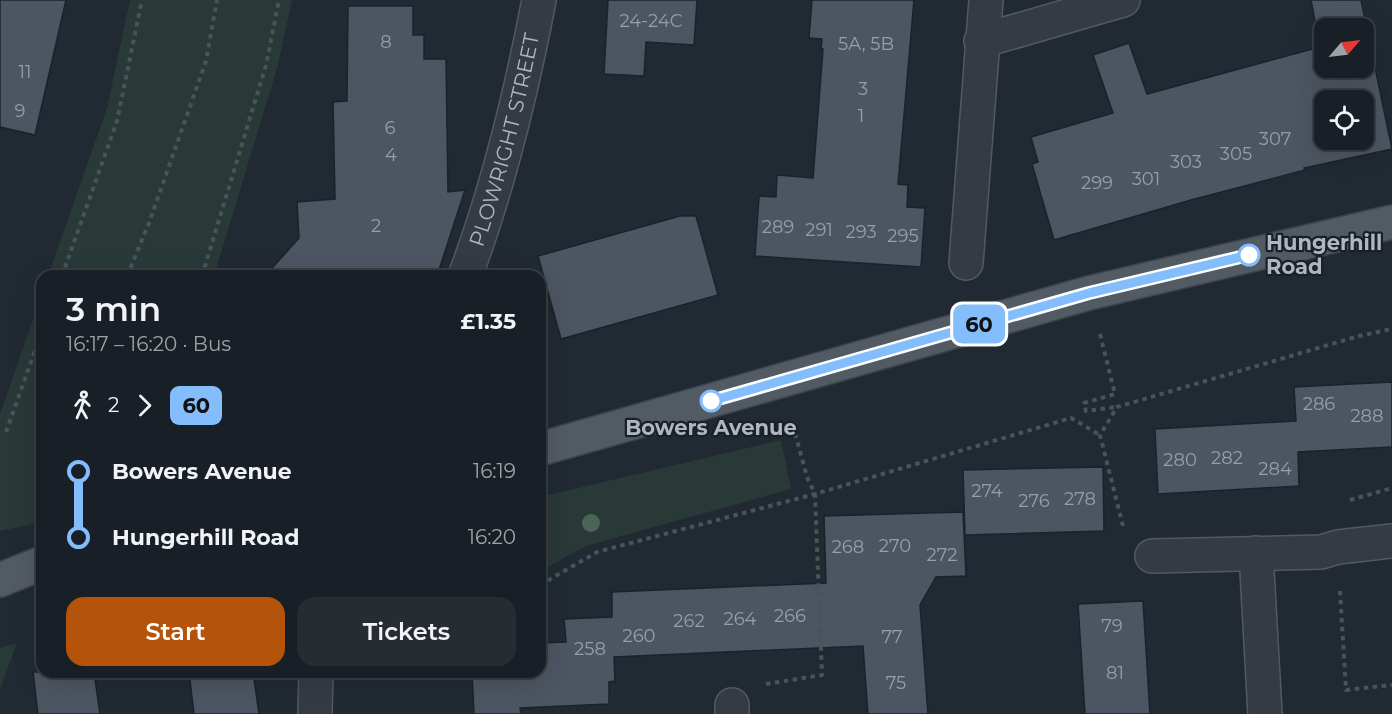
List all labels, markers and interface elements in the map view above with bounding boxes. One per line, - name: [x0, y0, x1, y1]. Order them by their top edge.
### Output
- house number: 24-24C: [619, 10, 683, 32]
- north arrow: [1314, 18, 1374, 78]
- map controls: [1314, 18, 1374, 150]
- house number: 8: [380, 31, 392, 53]
- street label: PLOWRIGHT STREET: [464, 31, 544, 250]
- house number: 5A, 5B: [838, 33, 894, 55]
- house number: 11: [19, 61, 32, 83]
- house number: 3: [858, 78, 868, 100]
- button: locate: [1314, 90, 1374, 150]
- house number: 9: [15, 100, 26, 122]
- house number: 1: [858, 105, 864, 127]
- house number: 6: [385, 117, 396, 139]
- house number: 307: [1259, 128, 1291, 150]
- house number: 305: [1220, 143, 1252, 165]
- house number: 4: [385, 144, 397, 166]
- house number: 303: [1170, 151, 1202, 173]
- house number: 301: [1132, 168, 1160, 190]
- house number: 299: [1081, 172, 1113, 194]
- house number: 2: [371, 215, 381, 237]
- house number: 289: [762, 216, 794, 238]
- house number: 291: [805, 219, 833, 241]
- house number: 293: [845, 221, 877, 243]
- house number: 295: [887, 225, 919, 247]
- place label: Hungerhill Road: [1266, 230, 1382, 279]
- marker: Hungerhill Road: [1238, 244, 1260, 266]
- text: 3 min: [66, 289, 161, 329]
- line badge: 60: [952, 304, 1006, 344]
- text: £1.35: [461, 308, 516, 335]
- text: 60: [965, 312, 993, 337]
- text: 16:17 – 16:20 · Bus: [66, 332, 231, 356]
- icon: walk: [66, 389, 99, 422]
- icon: forward: [128, 389, 161, 422]
- marker: Bowers Avenue: [700, 390, 722, 412]
- text: 2: [108, 393, 119, 417]
- text: 60: [182, 393, 210, 418]
- house number: 286: [1303, 393, 1335, 415]
- house number: 288: [1350, 405, 1384, 427]
- place label: Bowers Avenue: [625, 415, 797, 440]
- house number: 282: [1211, 447, 1243, 469]
- house number: 280: [1163, 449, 1197, 471]
- text: Bowers Avenue: [112, 458, 292, 485]
- house number: 284: [1258, 458, 1292, 480]
- text: 16:19: [473, 459, 516, 483]
- house number: 274: [971, 480, 1003, 502]
- house number: 278: [1064, 488, 1096, 510]
- house number: 276: [1018, 490, 1050, 512]
- text: Hungerhill Road: [112, 524, 299, 551]
- text: 16:20: [468, 525, 516, 549]
- house number: 270: [879, 535, 911, 557]
- house number: 268: [832, 536, 864, 558]
- house number: 272: [926, 544, 958, 566]
- button: Start: [66, 597, 285, 666]
- button: Tickets: [297, 597, 516, 666]
- house number: 266: [774, 605, 806, 627]
- house number: 264: [723, 608, 757, 630]
- house number: 262: [673, 610, 705, 632]
- house number: 79: [1101, 615, 1123, 637]
- house number: 260: [622, 625, 656, 647]
- house number: 77: [881, 626, 903, 648]
- house number: 258: [574, 638, 606, 660]
- house number: 81: [1106, 662, 1124, 684]
- house number: 75: [886, 672, 906, 694]

